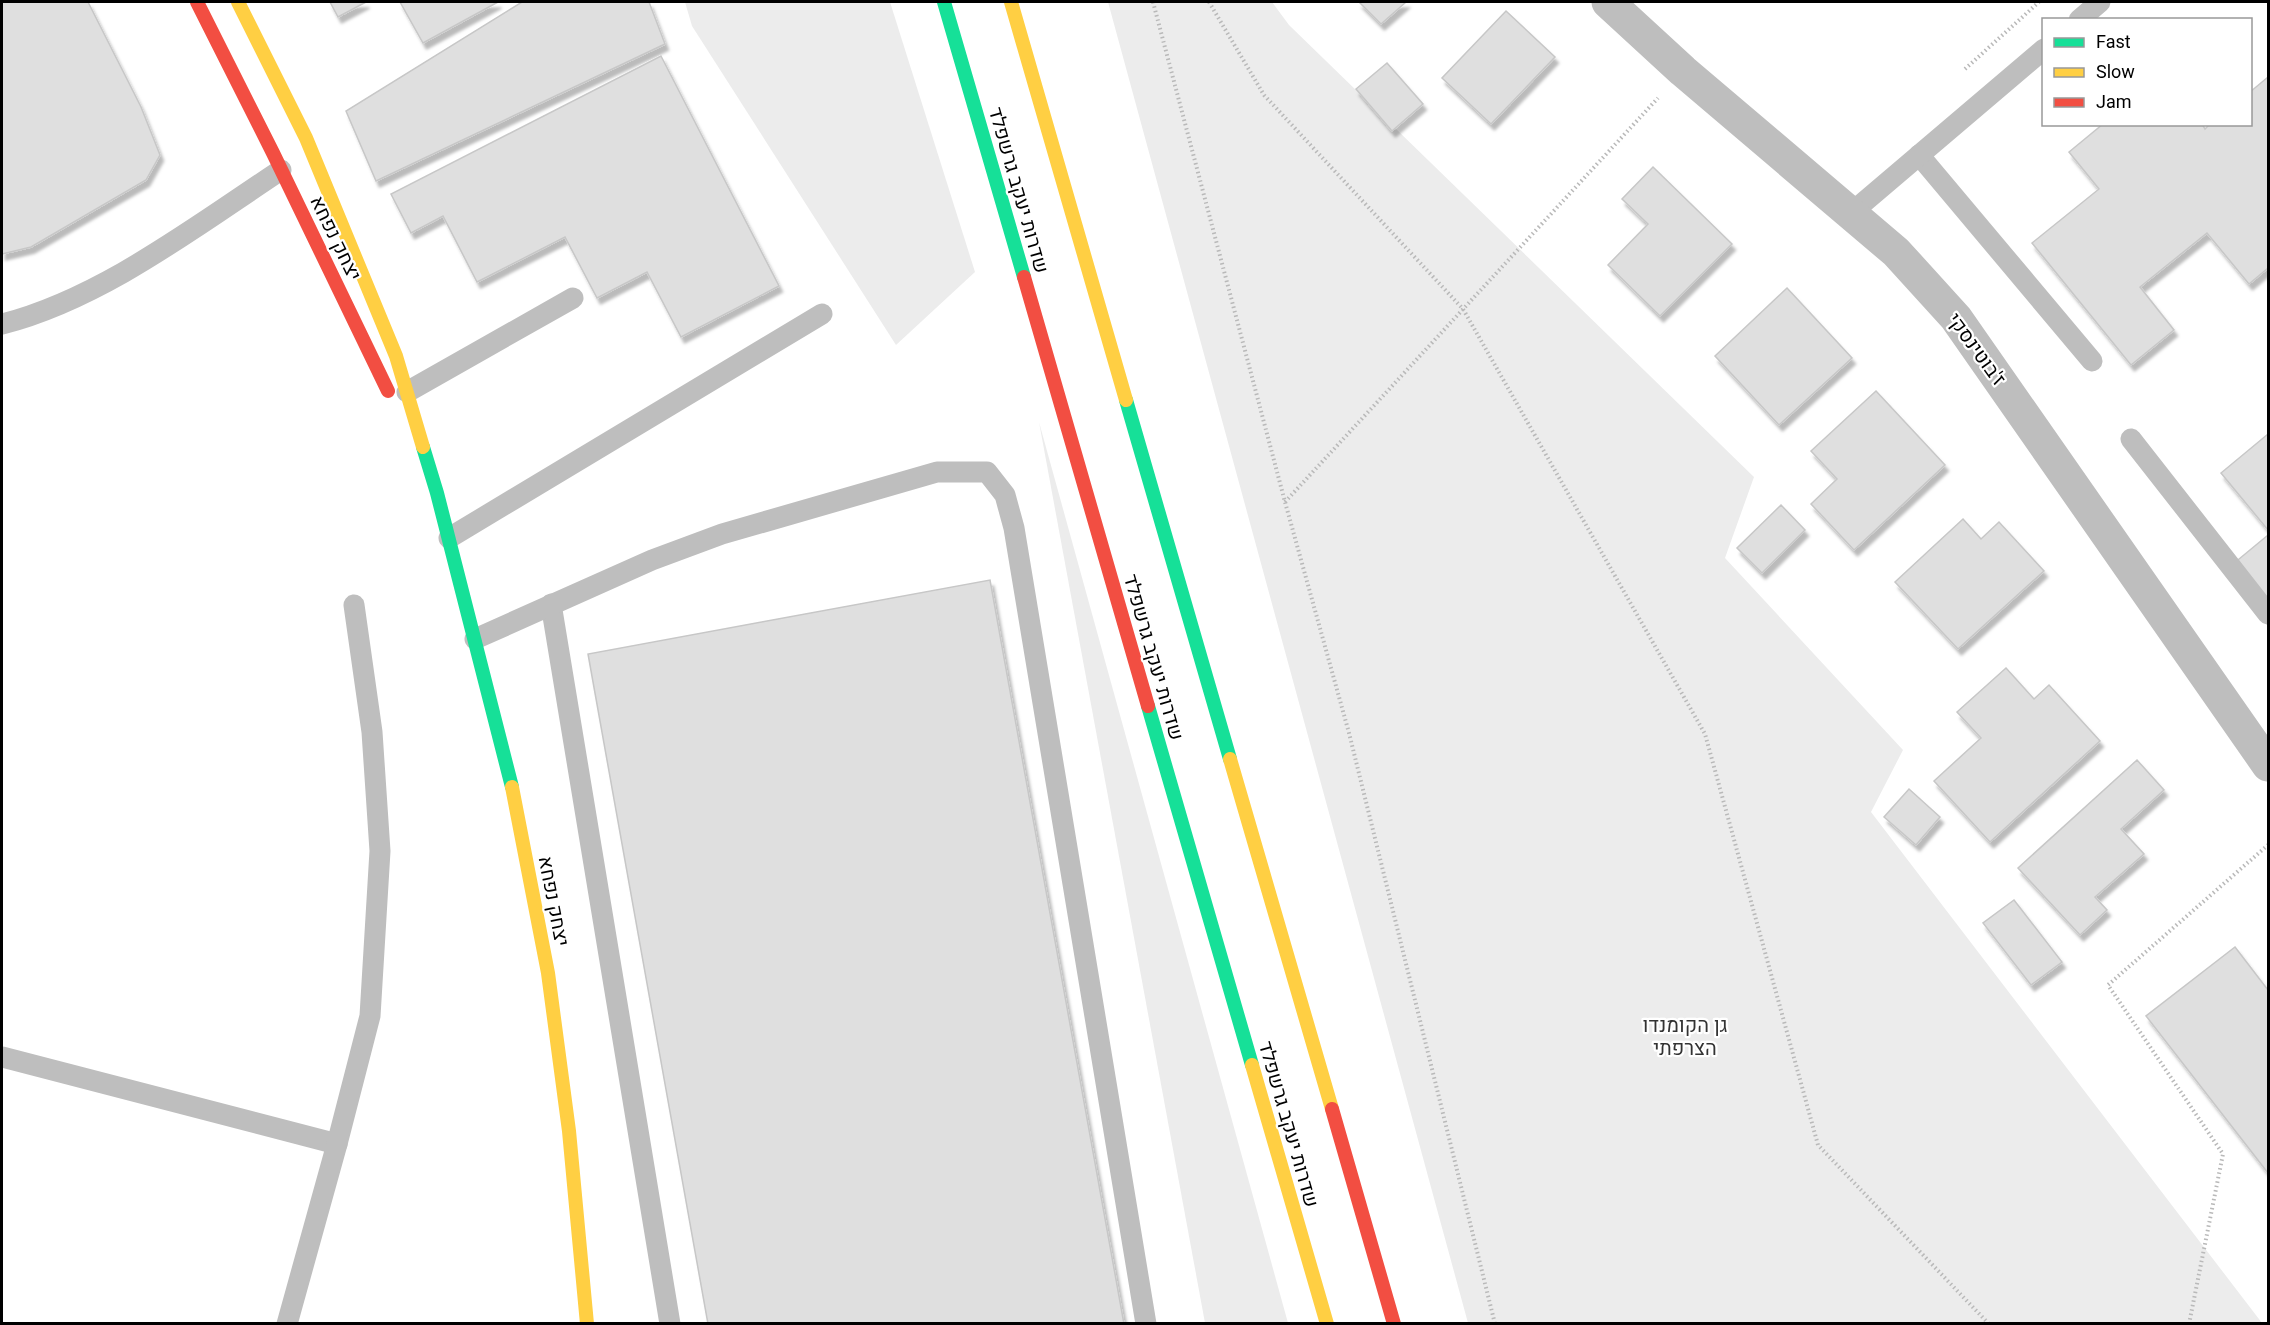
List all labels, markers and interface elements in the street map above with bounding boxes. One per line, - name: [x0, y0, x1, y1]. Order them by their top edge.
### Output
- legend: [2042, 18, 2252, 126]
- text: Fast: [2096, 31, 2131, 52]
- text: Slow: [2096, 61, 2135, 82]
- text: Jam: [2096, 91, 2132, 112]
- street label: שדרות יעקב גרשפלד: [984, 104, 1054, 276]
- street label: יצחק נפחא: [305, 192, 367, 284]
- street label: ז'בוטינסקי: [1943, 308, 2011, 390]
- street label: שדרות יעקב גרשפלד: [1119, 571, 1189, 743]
- street label: יצחק נפחא: [534, 854, 574, 948]
- park label: גן הקומנדו הצרפתי: [1643, 1013, 1727, 1060]
- street label: שדרות יעקב גרשפלד: [1254, 1038, 1324, 1210]

